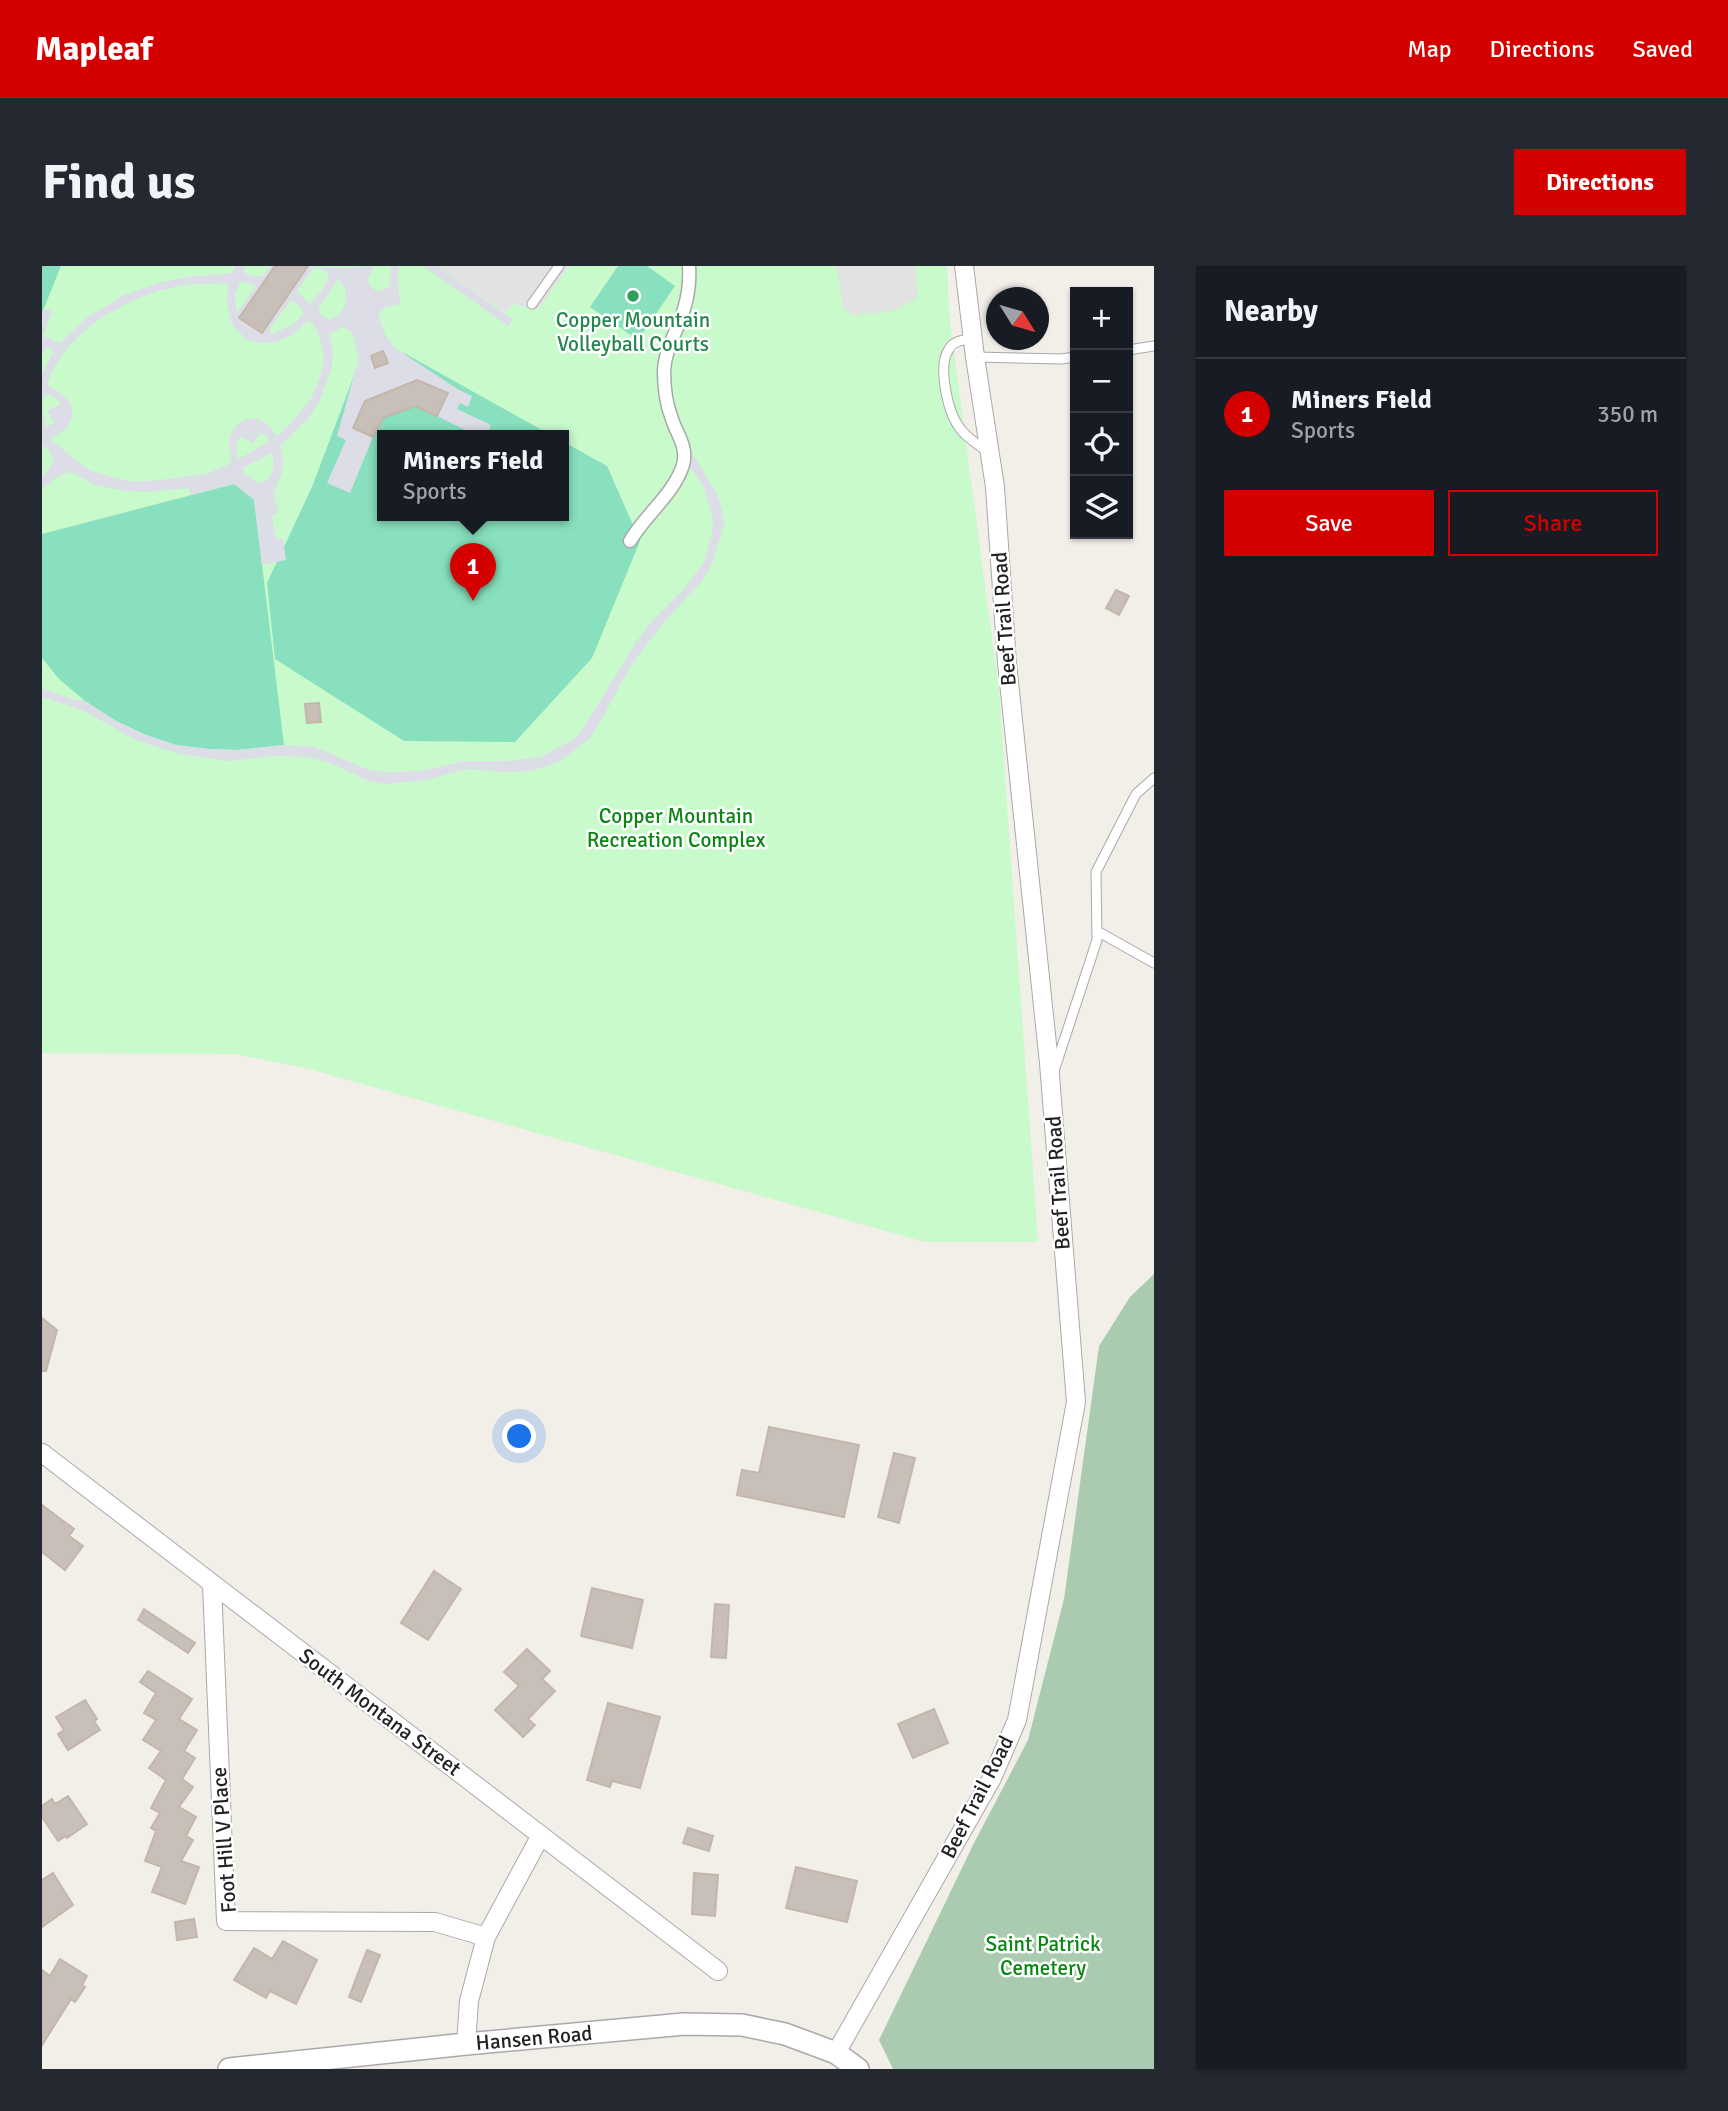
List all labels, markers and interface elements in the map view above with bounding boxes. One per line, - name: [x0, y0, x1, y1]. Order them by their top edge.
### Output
- text: Mapleaf: [35, 29, 152, 70]
- text: Map: [1407, 34, 1452, 64]
- text: Directions: [1490, 34, 1595, 64]
- text: Saved: [1633, 34, 1693, 64]
- button: Directions: [1514, 149, 1686, 215]
- text: Find us: [42, 152, 195, 212]
- north arrow: [986, 287, 1049, 350]
- map controls: [1070, 287, 1133, 539]
- button: +: [1070, 287, 1133, 350]
- marker: Copper Mountain Volleyball Courts: [625, 288, 641, 304]
- text: Nearby: [1224, 293, 1318, 330]
- place label: Copper Mountain Volleyball Courts: [556, 307, 710, 357]
- button: −: [1070, 350, 1133, 413]
- text: Miners Field: [1291, 384, 1432, 416]
- text: 1: [1241, 400, 1253, 429]
- text: 350 m: [1597, 400, 1658, 429]
- button: locate: [1070, 413, 1133, 476]
- text: Sports: [1291, 416, 1355, 445]
- popup: [377, 430, 569, 521]
- text: Miners Field: [403, 445, 543, 477]
- button: layers: [1070, 476, 1133, 539]
- text: Sports: [403, 477, 467, 506]
- button: Save: [1224, 490, 1434, 556]
- button: Share: [1448, 490, 1658, 556]
- pin: 1: [450, 543, 496, 601]
- street label: Beef Trail Road: [986, 551, 1022, 687]
- park label: Copper Mountain Recreation Complex: [587, 803, 766, 853]
- street label: Beef Trail Road: [1040, 1115, 1076, 1251]
- your location: [502, 1419, 536, 1453]
- street label: South Montana Street: [294, 1643, 466, 1781]
- street label: Beef Trail Road: [935, 1731, 1019, 1863]
- street label: Foot Hill V Place: [206, 1766, 242, 1914]
- park label: Saint Patrick Cemetery: [986, 1931, 1101, 1981]
- street label: Hansen Road: [475, 2020, 593, 2056]

